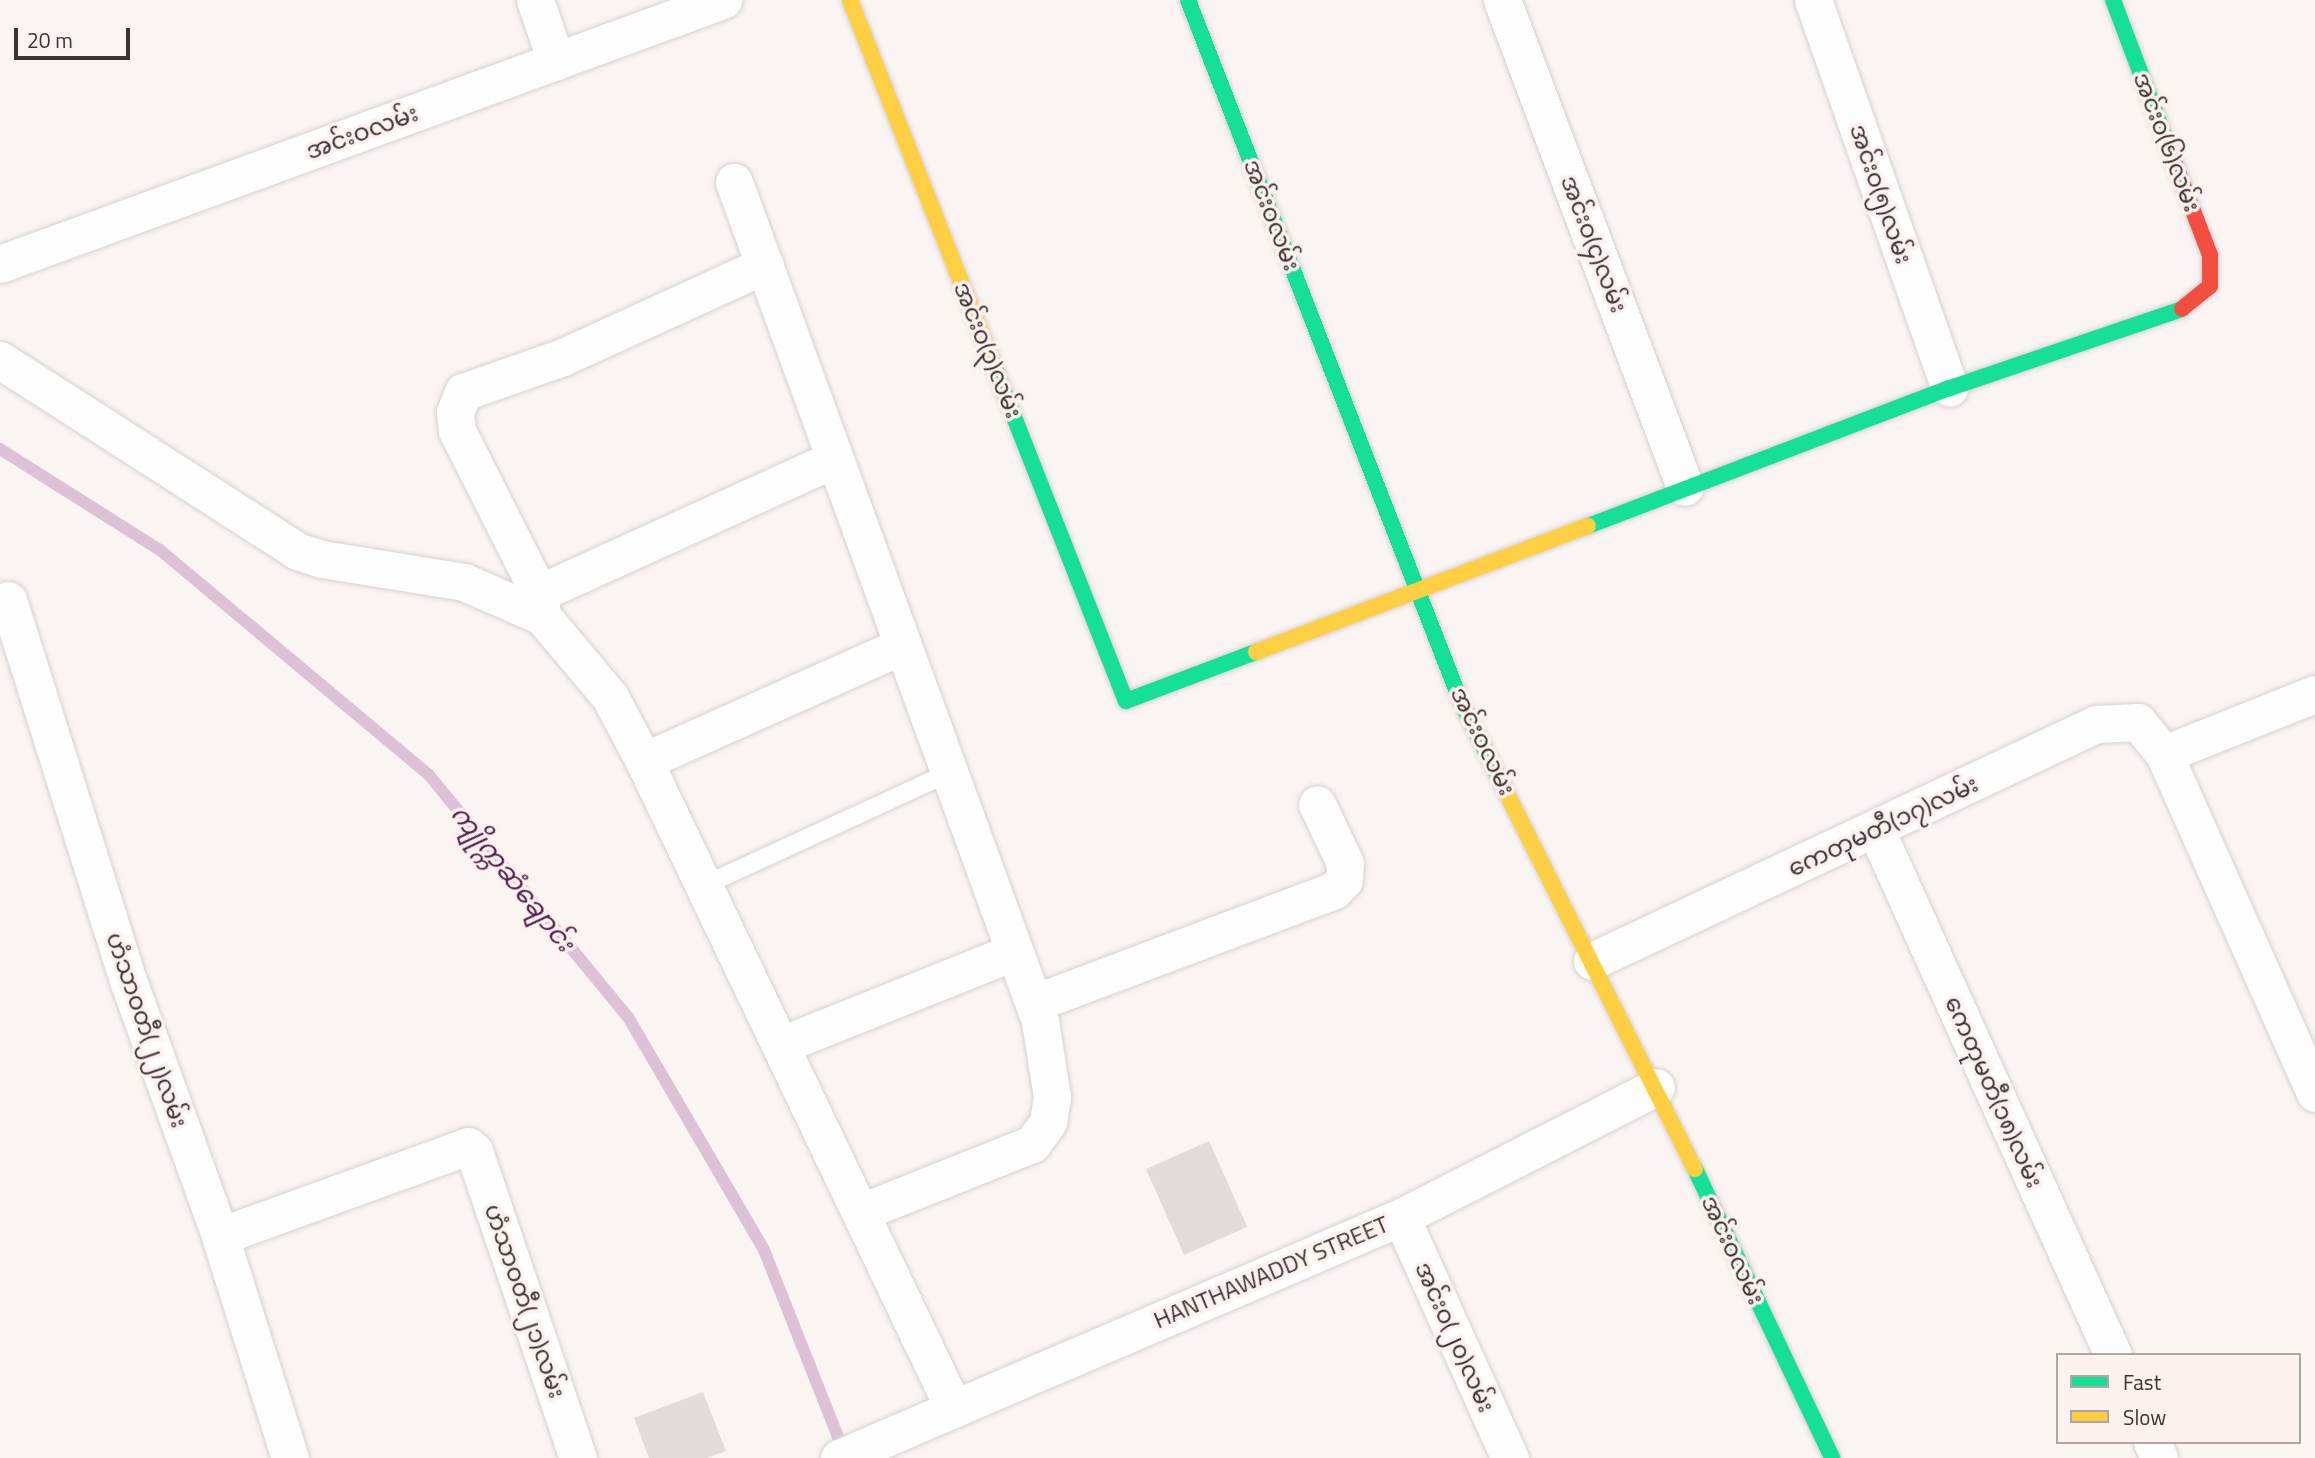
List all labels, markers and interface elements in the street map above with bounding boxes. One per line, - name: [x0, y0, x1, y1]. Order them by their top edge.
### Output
- scale bar: [18, 14, 133, 58]
- text: 20 m: [27, 24, 73, 56]
- street label: အင်းဝ(၆)လမ်း: [2127, 68, 2207, 216]
- street label: အင်းဝလမ်း: [302, 98, 422, 166]
- street label: အင်းဝ(၅)လမ်း: [1844, 120, 1918, 268]
- street label: အင်းဝလမ်း: [1238, 155, 1306, 275]
- street label: အင်းဝ(၄)လမ်း: [1555, 171, 1633, 317]
- street label: အင်းဝ(၃)လမ်း: [948, 277, 1028, 423]
- street label: အင်းဝလမ်း: [1444, 682, 1522, 800]
- street label: ကေတုမတီ(၁၇)လမ်း: [1783, 769, 1983, 883]
- water label: ကျိုက္ကဆံချောင်း: [444, 799, 582, 957]
- street label: ဟံသာဝတီ(၂၂)လမ်း: [100, 929, 194, 1131]
- street label: ကေတုမတီ(၁၈)လမ်း: [1939, 992, 2049, 1192]
- street label: အင်းဝလမ်း: [1695, 1191, 1771, 1309]
- street label: ဟံသာဝတီ(၂၁)လမ်း: [478, 1200, 572, 1402]
- street label: HANTHAWADDY STREET: [1149, 1209, 1393, 1335]
- street label: အင်းဝ(၂၀)လမ်း: [1409, 1257, 1501, 1417]
- legend: [2056, 1353, 2301, 1444]
- text: Fast: [2123, 1366, 2161, 1398]
- text: Slow: [2123, 1401, 2166, 1433]

